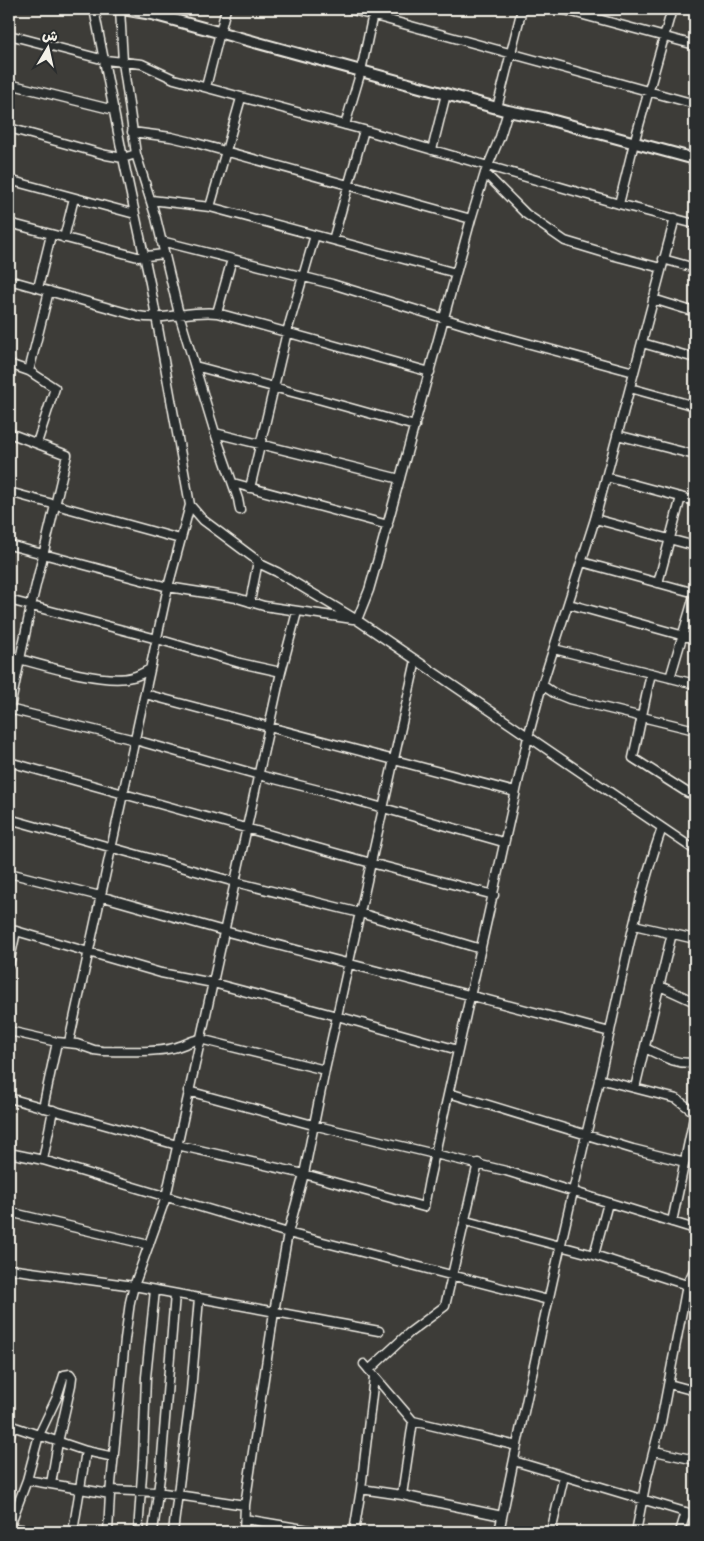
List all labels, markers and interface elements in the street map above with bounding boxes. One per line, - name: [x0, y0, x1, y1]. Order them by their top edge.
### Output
- north arrow: [22, 22, 72, 72]
- text: ش: [41, 26, 59, 45]

